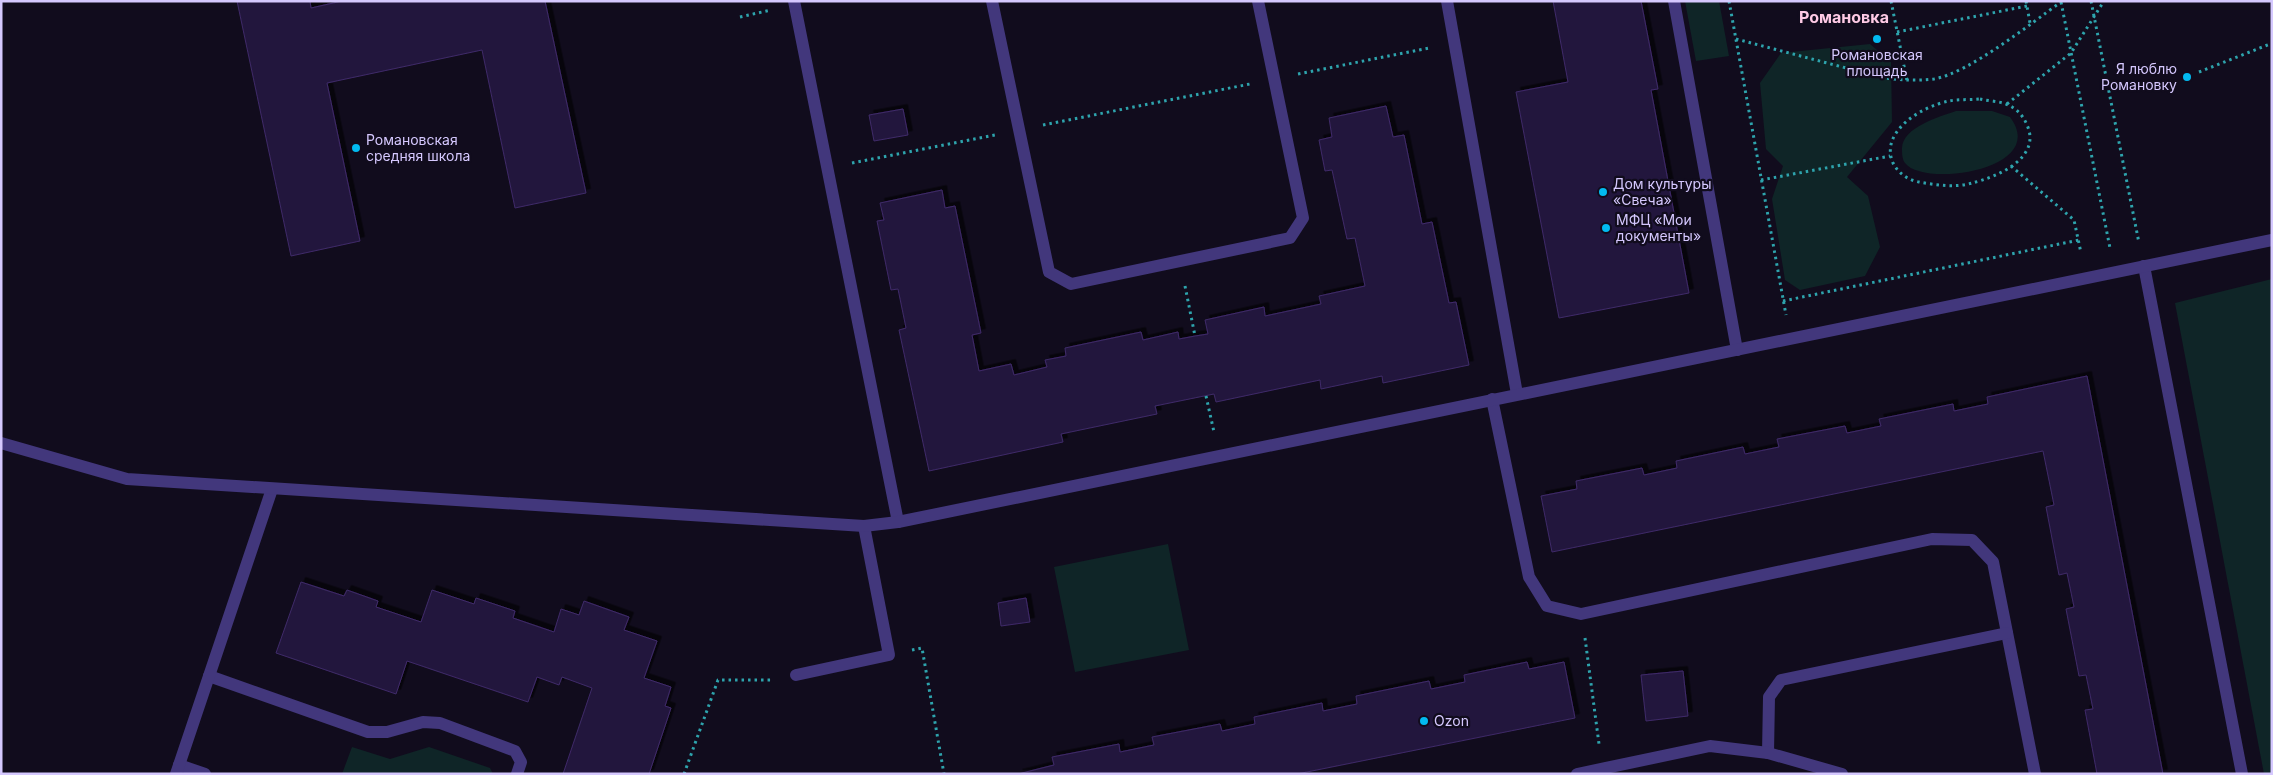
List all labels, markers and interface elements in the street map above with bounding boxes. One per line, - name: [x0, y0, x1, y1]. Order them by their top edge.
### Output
- district label: Романовка: [1799, 7, 1889, 27]
- marker: Романовская площадь: [1871, 33, 1883, 45]
- place label: Романовская площадь: [1831, 46, 1923, 79]
- place label: Я люблю Романовку: [2101, 60, 2177, 93]
- marker: Я люблю Романовку: [2181, 71, 2193, 83]
- place label: Романовская средняя школа: [366, 131, 470, 164]
- marker: Романовская средняя школа: [350, 142, 362, 154]
- place label: Дом культуры «Свеча»: [1613, 175, 1712, 208]
- marker: Дом культуры «Свеча»: [1597, 186, 1609, 198]
- place label: МФЦ «Мои документы»: [1616, 211, 1701, 244]
- marker: МФЦ «Мои документы»: [1600, 222, 1612, 234]
- place label: Ozon: [1434, 712, 1469, 729]
- marker: Ozon: [1418, 715, 1430, 727]

